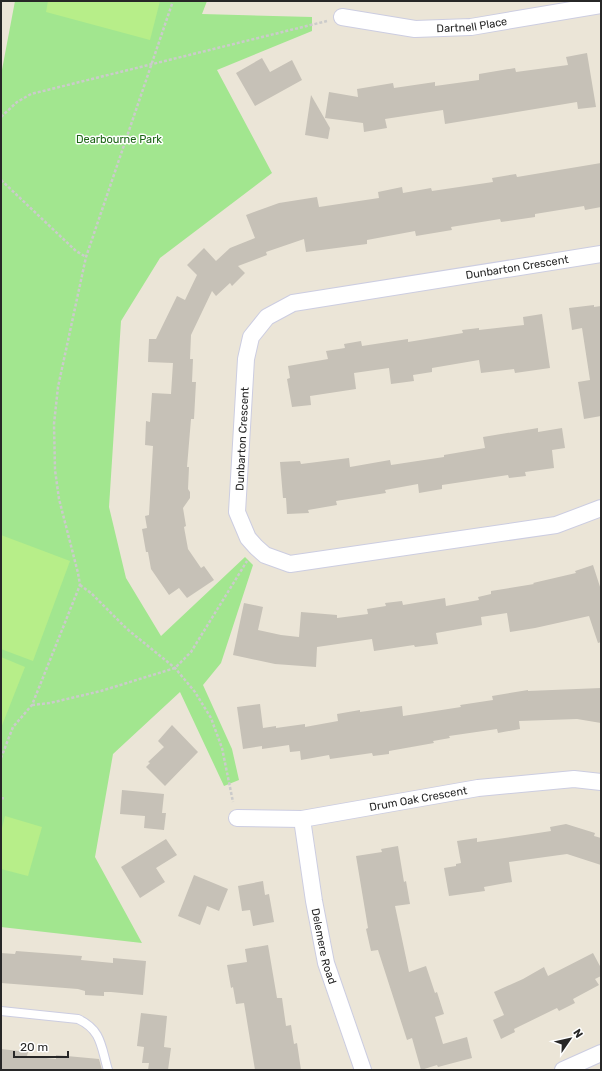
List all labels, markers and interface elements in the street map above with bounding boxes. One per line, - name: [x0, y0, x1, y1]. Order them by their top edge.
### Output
- street label: Dartnell Place: [436, 15, 508, 35]
- park label: Dearbourne Park: [76, 133, 162, 146]
- street label: Dunbarton Crescent: [465, 253, 570, 282]
- street label: Dunbarton Crescent: [233, 386, 252, 491]
- street label: Drum Oak Crescent: [368, 784, 469, 814]
- street label: Delemere Road: [309, 907, 339, 986]
- north arrow: [550, 1019, 590, 1059]
- text: N: [570, 1027, 586, 1041]
- scale bar: [14, 1033, 68, 1059]
- text: 20 m: [20, 1040, 48, 1054]

